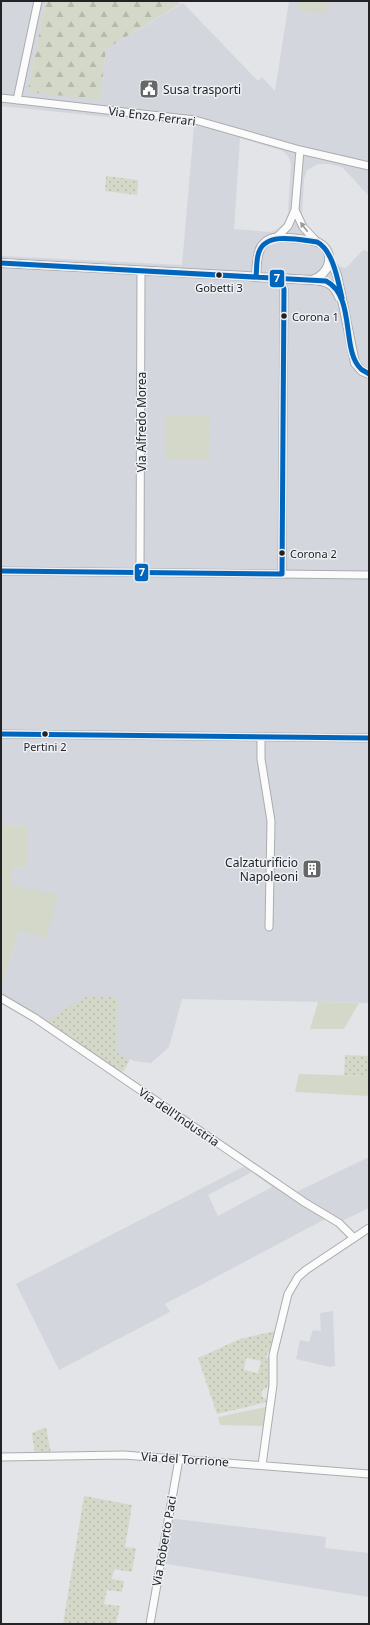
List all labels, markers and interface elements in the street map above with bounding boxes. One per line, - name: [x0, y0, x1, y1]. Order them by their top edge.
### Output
- public building icon: Susa trasporti: [138, 78, 160, 100]
- place label: Susa trasporti: [163, 81, 241, 98]
- street label: Via Enzo Ferrari: [107, 102, 197, 130]
- one-way arrow: [299, 222, 308, 233]
- line badge: 7: [269, 269, 285, 288]
- marker: Gobetti 3: [214, 270, 224, 280]
- text: 7: [274, 270, 280, 285]
- place label: Gobetti 3: [195, 280, 243, 295]
- place label: Corona 1: [292, 309, 339, 324]
- marker: Corona 1: [279, 311, 289, 321]
- street label: Via Alfredo Morea: [133, 372, 150, 472]
- place label: Corona 2: [290, 546, 337, 561]
- marker: Corona 2: [277, 548, 287, 558]
- line badge: 7: [134, 563, 149, 582]
- text: 7: [139, 564, 145, 579]
- marker: Pertini 2: [40, 729, 50, 739]
- place label: Pertini 2: [24, 739, 67, 754]
- place label: Calzaturificio Napoleoni: [225, 854, 298, 885]
- building icon: Calzaturificio Napoleoni: [301, 858, 323, 880]
- street label: Via dell'Industria: [135, 1084, 223, 1150]
- street label: Via del Torrione: [140, 1447, 230, 1471]
- street label: Via Roberto Paci: [148, 1494, 180, 1588]

